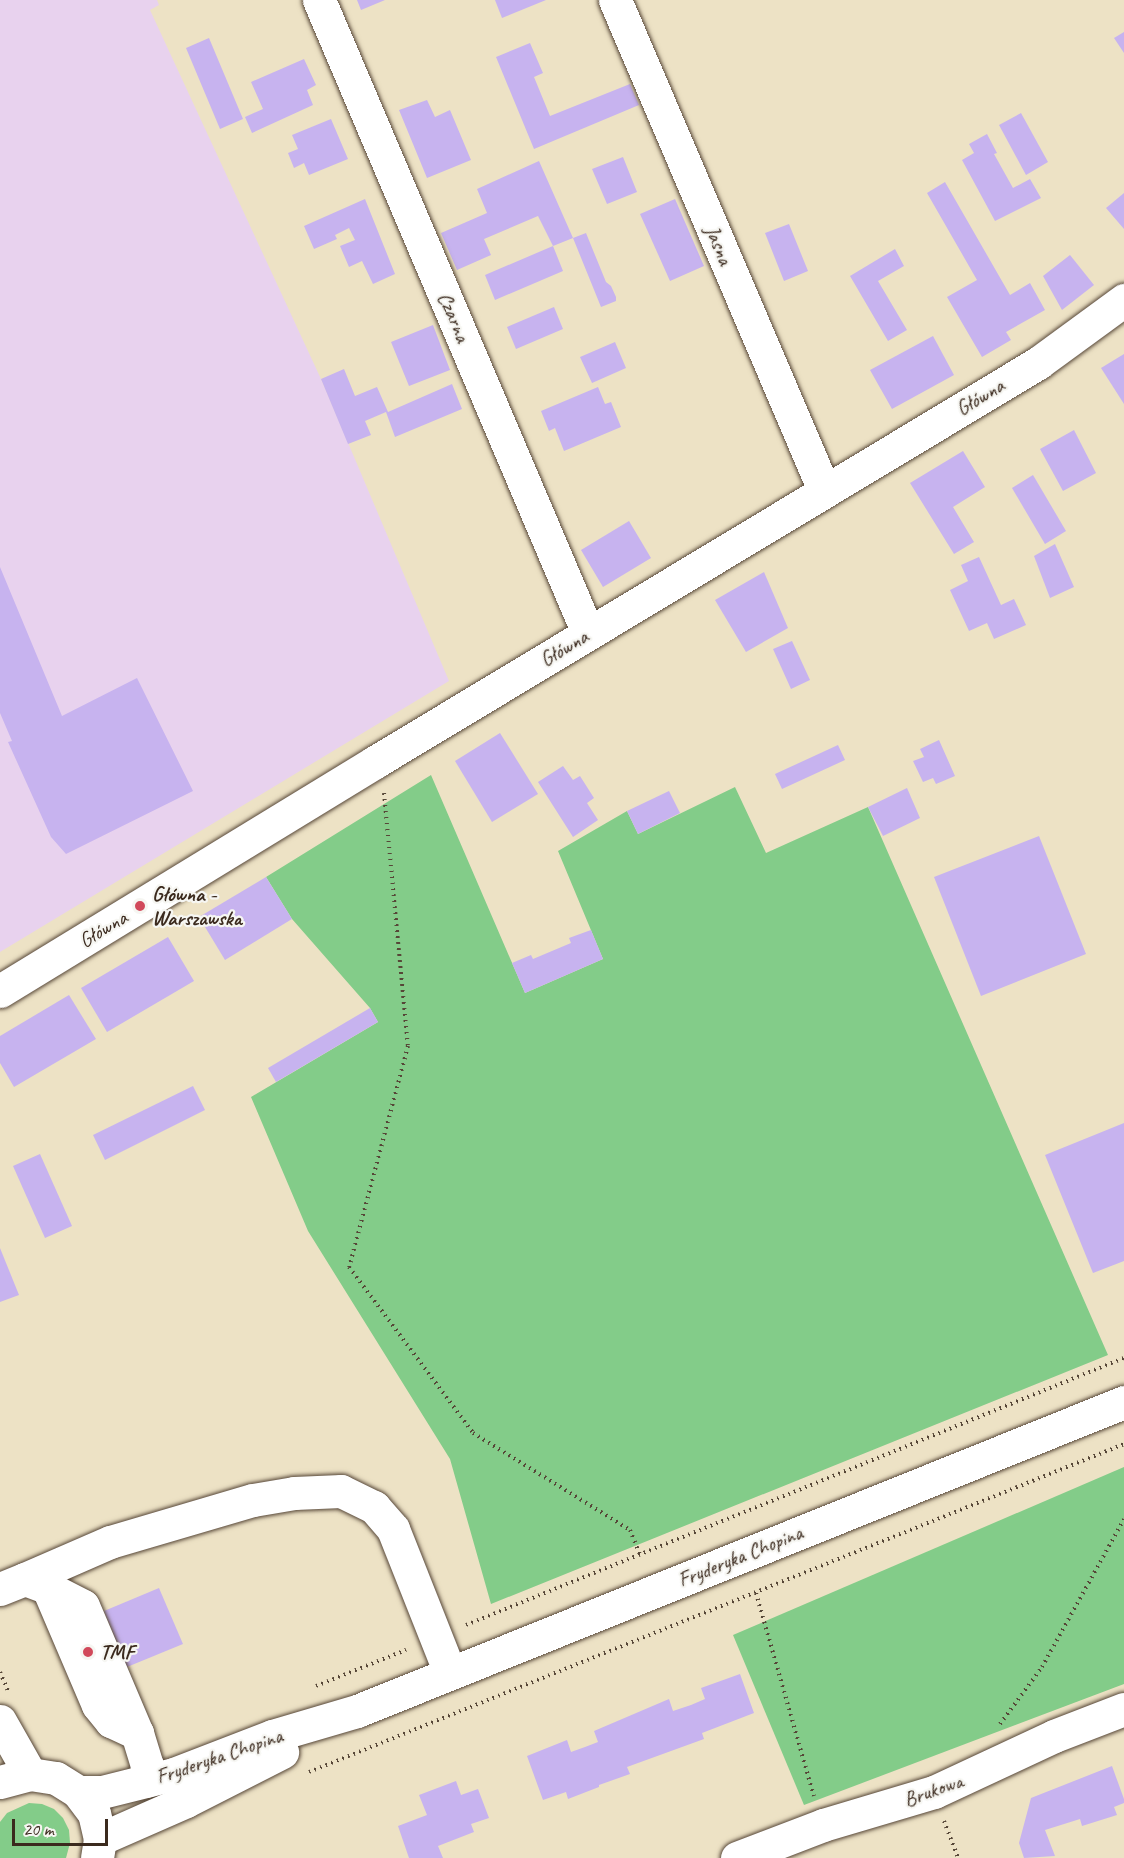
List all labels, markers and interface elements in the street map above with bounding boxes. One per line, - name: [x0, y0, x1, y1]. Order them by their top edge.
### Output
- street label: Jasna: [700, 221, 738, 269]
- street label: Czarna: [432, 288, 476, 346]
- street label: Główna: [951, 373, 1009, 421]
- street label: Główna: [535, 624, 593, 672]
- place label: Główna - Warszawska: [152, 881, 241, 931]
- marker: Główna - Warszawska: [133, 899, 147, 913]
- street label: Główna: [74, 905, 132, 953]
- street label: Fryderyka Chopina: [674, 1520, 806, 1592]
- place label: TMF: [100, 1639, 134, 1665]
- marker: TMF: [81, 1645, 95, 1659]
- street label: Fryderyka Chopina: [152, 1723, 286, 1789]
- street label: Brukowa: [900, 1768, 966, 1812]
- scale bar: [15, 1807, 111, 1845]
- text: 20 m: [23, 1818, 54, 1840]

